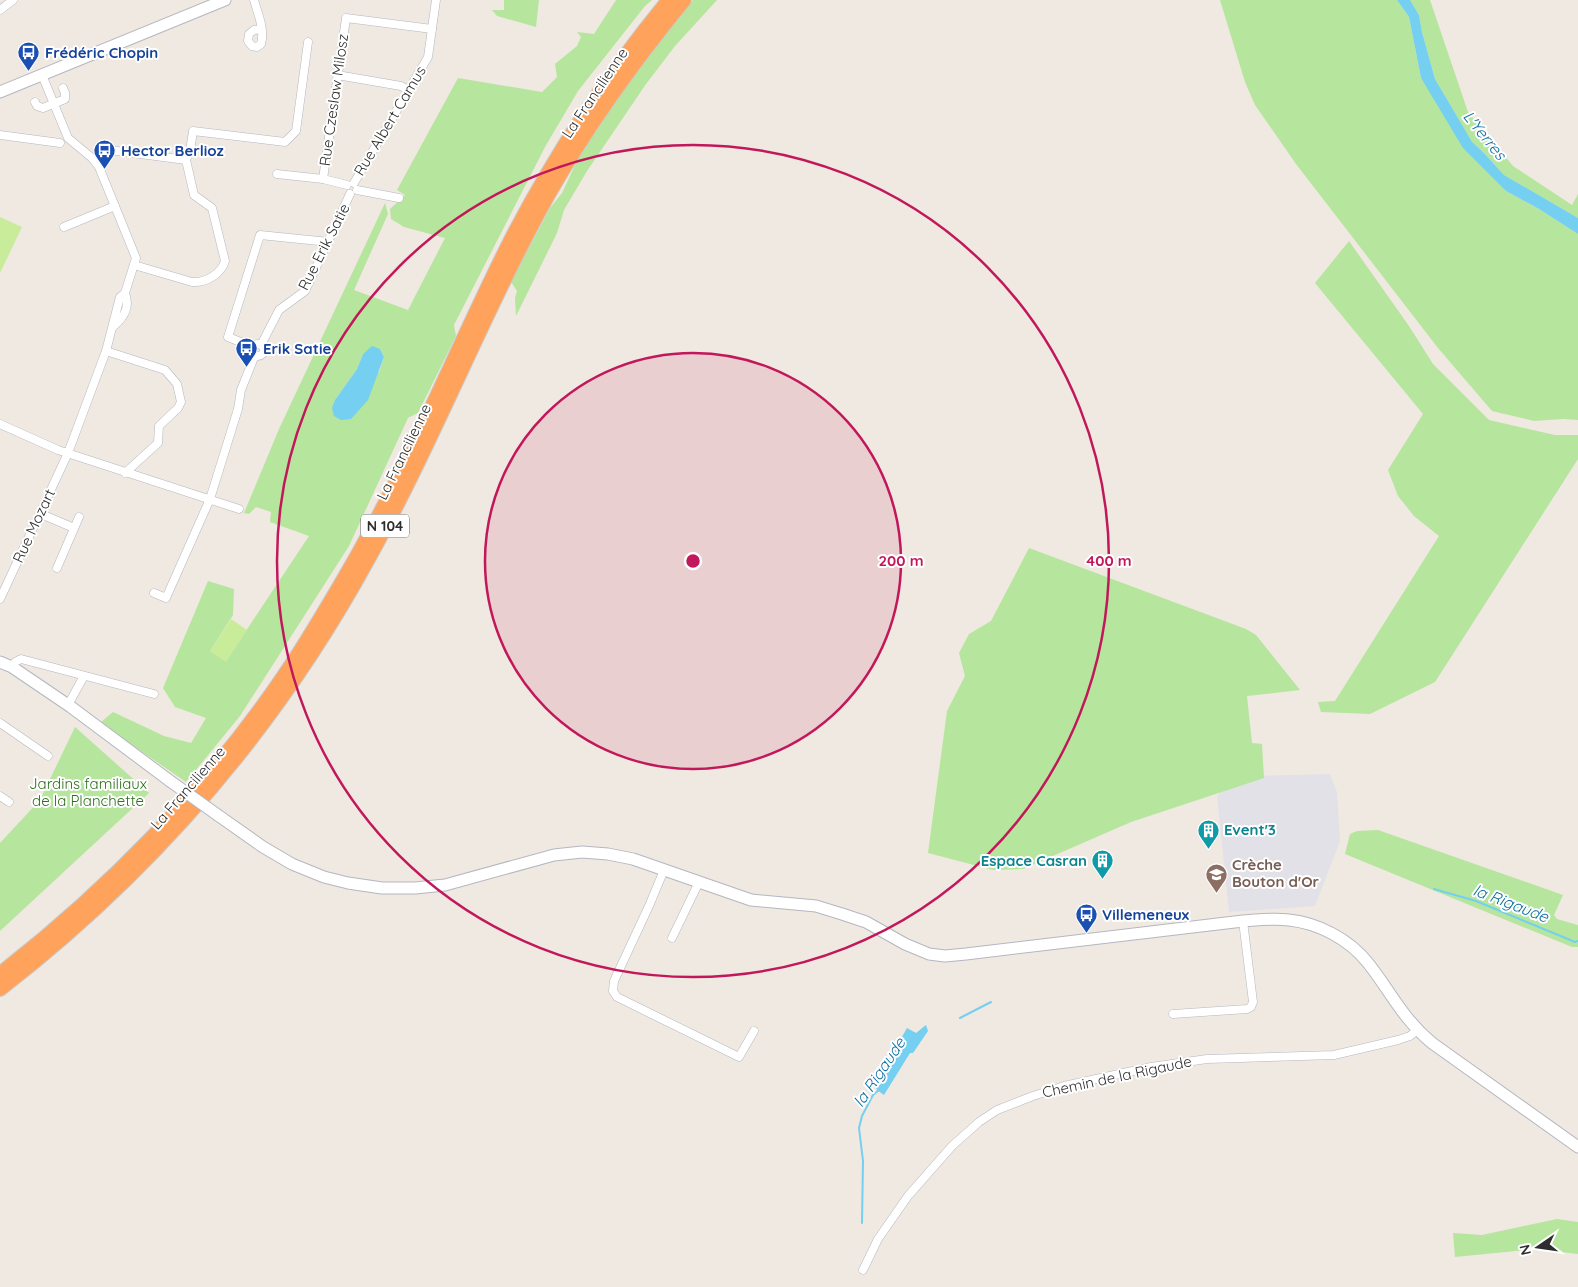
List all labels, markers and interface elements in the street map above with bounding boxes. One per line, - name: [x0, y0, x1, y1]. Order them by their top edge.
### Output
- street label: Rue Czeslaw Milosz: [315, 33, 352, 167]
- bus stop icon: Frédéric Chopin: [17, 41, 41, 72]
- place label: Frédéric Chopin: [45, 43, 158, 62]
- street label: La Francilienne: [557, 44, 632, 141]
- street label: Rue Albert Camus: [349, 62, 430, 179]
- water label: L'Yerres: [1459, 106, 1512, 165]
- bus stop icon: Hector Berlioz: [93, 139, 117, 170]
- place label: Hector Berlioz: [121, 141, 224, 160]
- street label: Rue Erik Satie: [294, 200, 354, 293]
- bus stop icon: Erik Satie: [235, 337, 259, 368]
- place label: Erik Satie: [263, 339, 331, 358]
- street label: La Francilienne: [372, 401, 435, 503]
- street label: Rue Mozart: [8, 486, 59, 566]
- road number: N 104: [361, 514, 409, 538]
- text: 200 m: [879, 551, 924, 570]
- text: 400 m: [1086, 551, 1132, 570]
- centre of rings: [684, 552, 702, 570]
- street label: La Francilienne: [146, 742, 229, 833]
- park label: Jardins familiaux de la Planchette: [29, 774, 147, 810]
- building icon: Event'3: [1196, 818, 1220, 849]
- place label: Event'3: [1224, 820, 1276, 839]
- building icon: Espace Casran: [1091, 849, 1115, 880]
- place label: Espace Casran: [981, 851, 1087, 870]
- place label: Crèche Bouton d'Or: [1232, 855, 1320, 891]
- school or university icon: Crèche Bouton d'Or: [1204, 862, 1228, 893]
- water label: la Rigaude: [1470, 879, 1552, 927]
- bus stop icon: Villemeneux: [1074, 903, 1098, 934]
- place label: Villemeneux: [1102, 905, 1190, 924]
- water label: la Rigaude: [849, 1033, 910, 1110]
- street label: Chemin de la Rigaude: [1040, 1051, 1193, 1102]
- north arrow: [1513, 1222, 1563, 1272]
- text: N: [1515, 1243, 1535, 1257]

